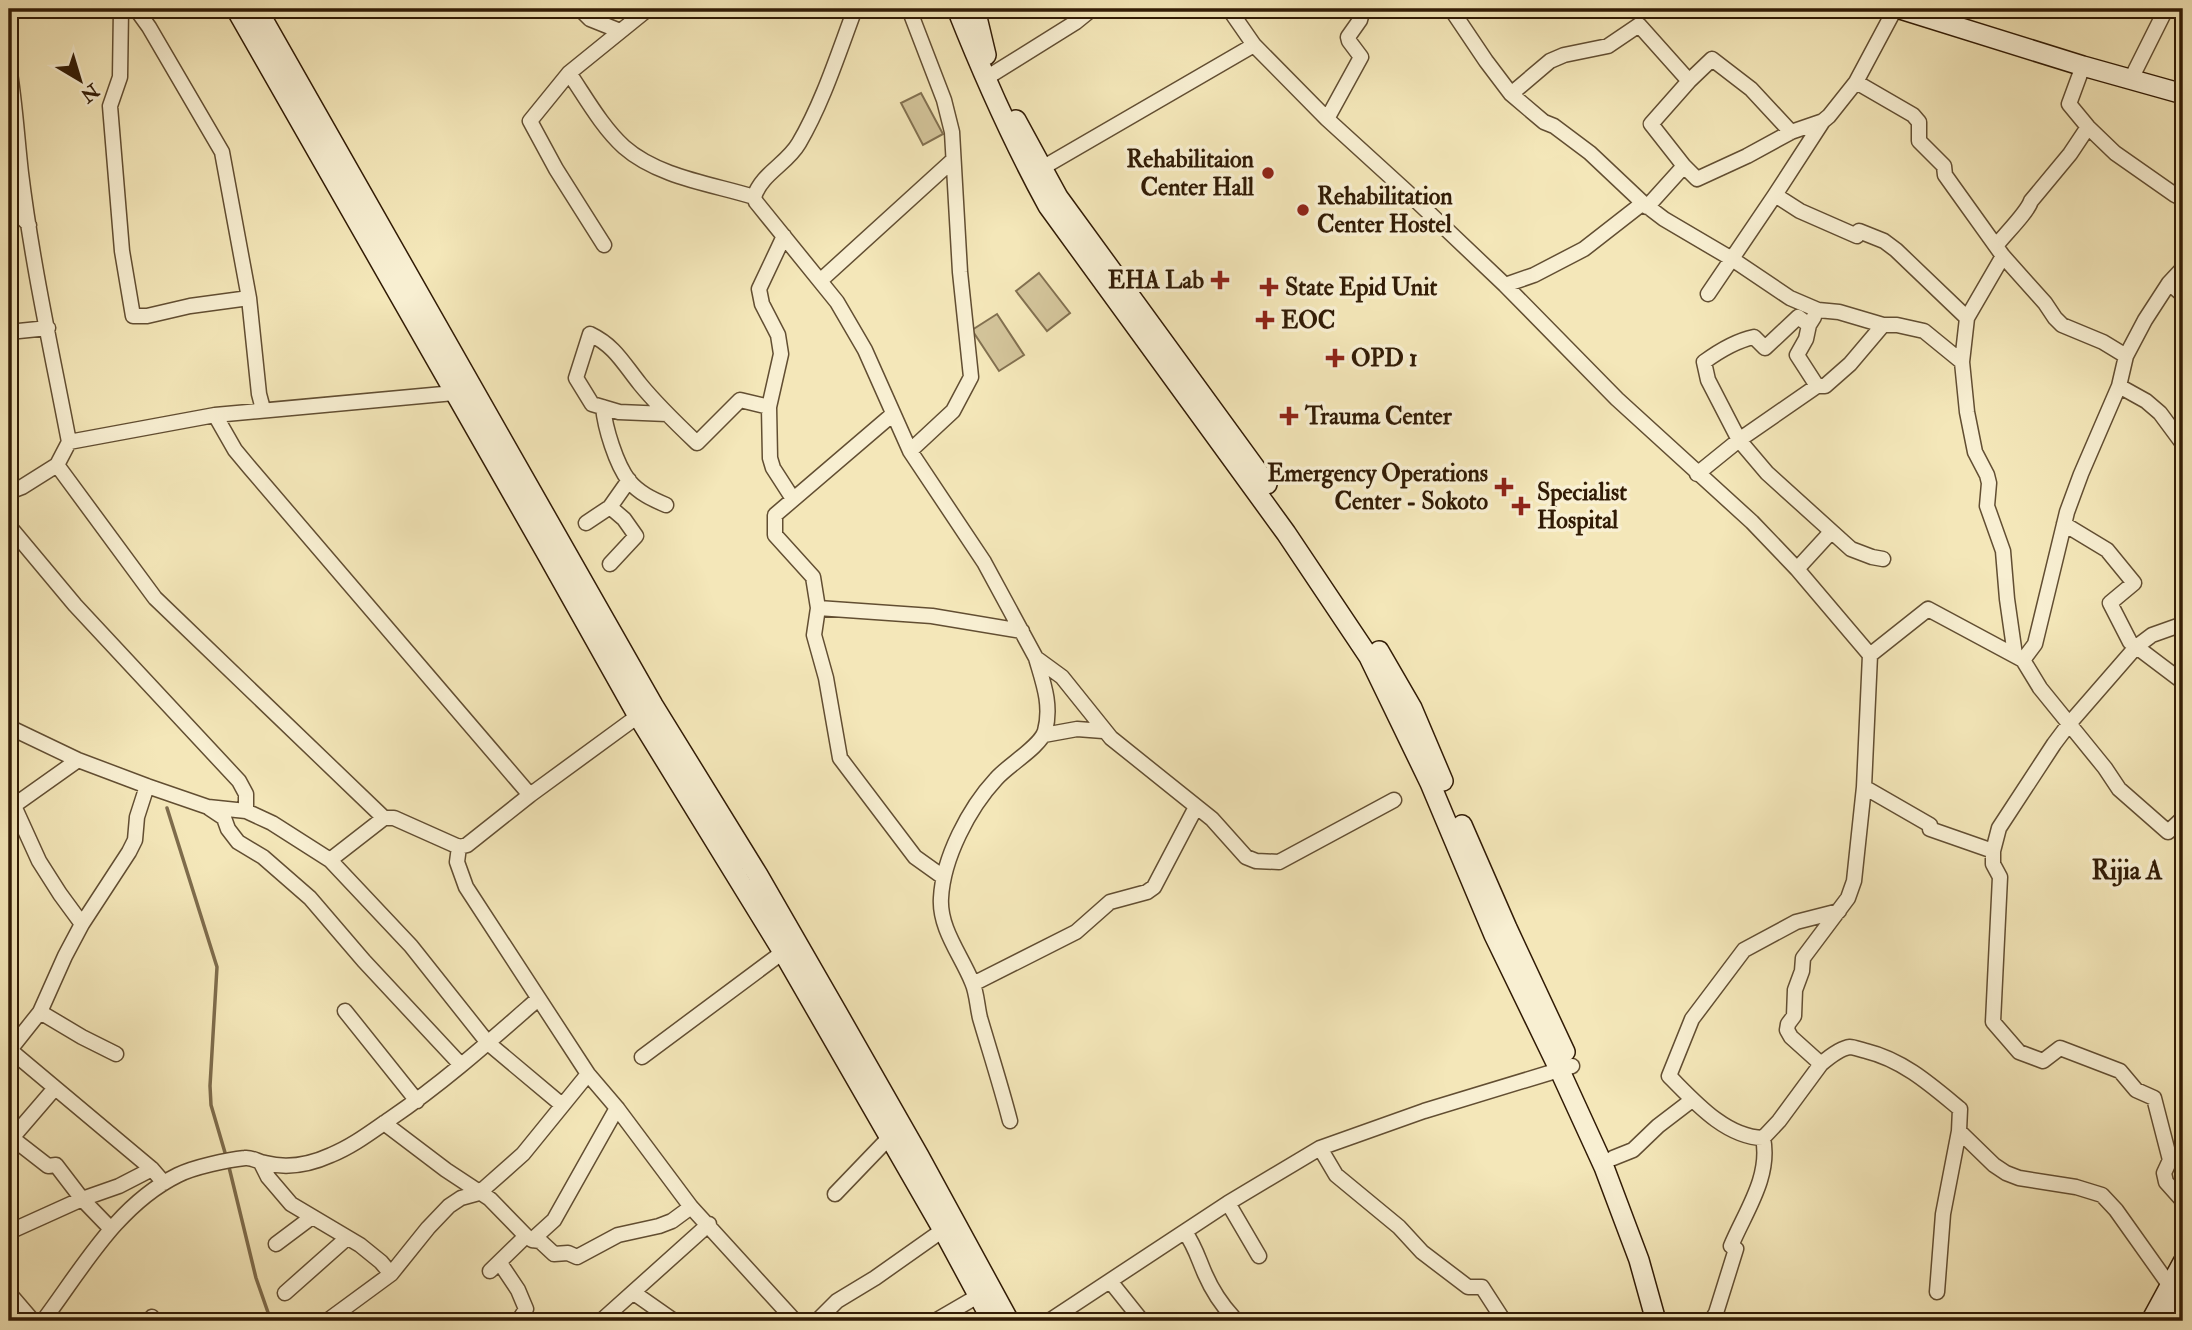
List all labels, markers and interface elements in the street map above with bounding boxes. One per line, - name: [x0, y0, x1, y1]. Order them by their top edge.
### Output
- north arrow: [46, 46, 116, 116]
- text: N: [75, 77, 105, 108]
- place label: Rehabilitaion Center Hall: [1126, 144, 1255, 203]
- marker: Rehabilitaion Center Hall: [1260, 165, 1276, 181]
- place label: Rehabilitation Center Hostel: [1317, 181, 1453, 240]
- marker: Rehabilitation Center Hostel: [1295, 202, 1311, 218]
- place label: EHA Lab: [1108, 265, 1204, 296]
- marker: EHA Lab: [1210, 270, 1230, 290]
- place label: State Epid Unit: [1285, 272, 1437, 303]
- marker: State Epid Unit: [1259, 277, 1279, 297]
- place label: EOC: [1281, 305, 1335, 336]
- marker: EOC: [1255, 310, 1275, 330]
- place label: OPD 1: [1351, 343, 1418, 374]
- marker: OPD 1: [1325, 348, 1345, 368]
- place label: Trauma Center: [1304, 401, 1453, 432]
- marker: Trauma Center: [1279, 406, 1299, 426]
- place label: Emergency Operations Center - Sokoto: [1267, 458, 1488, 517]
- marker: Emergency Operations Center - Sokoto: [1494, 477, 1514, 497]
- place label: Specialist Hospital: [1537, 477, 1627, 536]
- marker: Specialist Hospital: [1511, 496, 1531, 516]
- district label: Rijia A: [2091, 855, 2163, 887]

